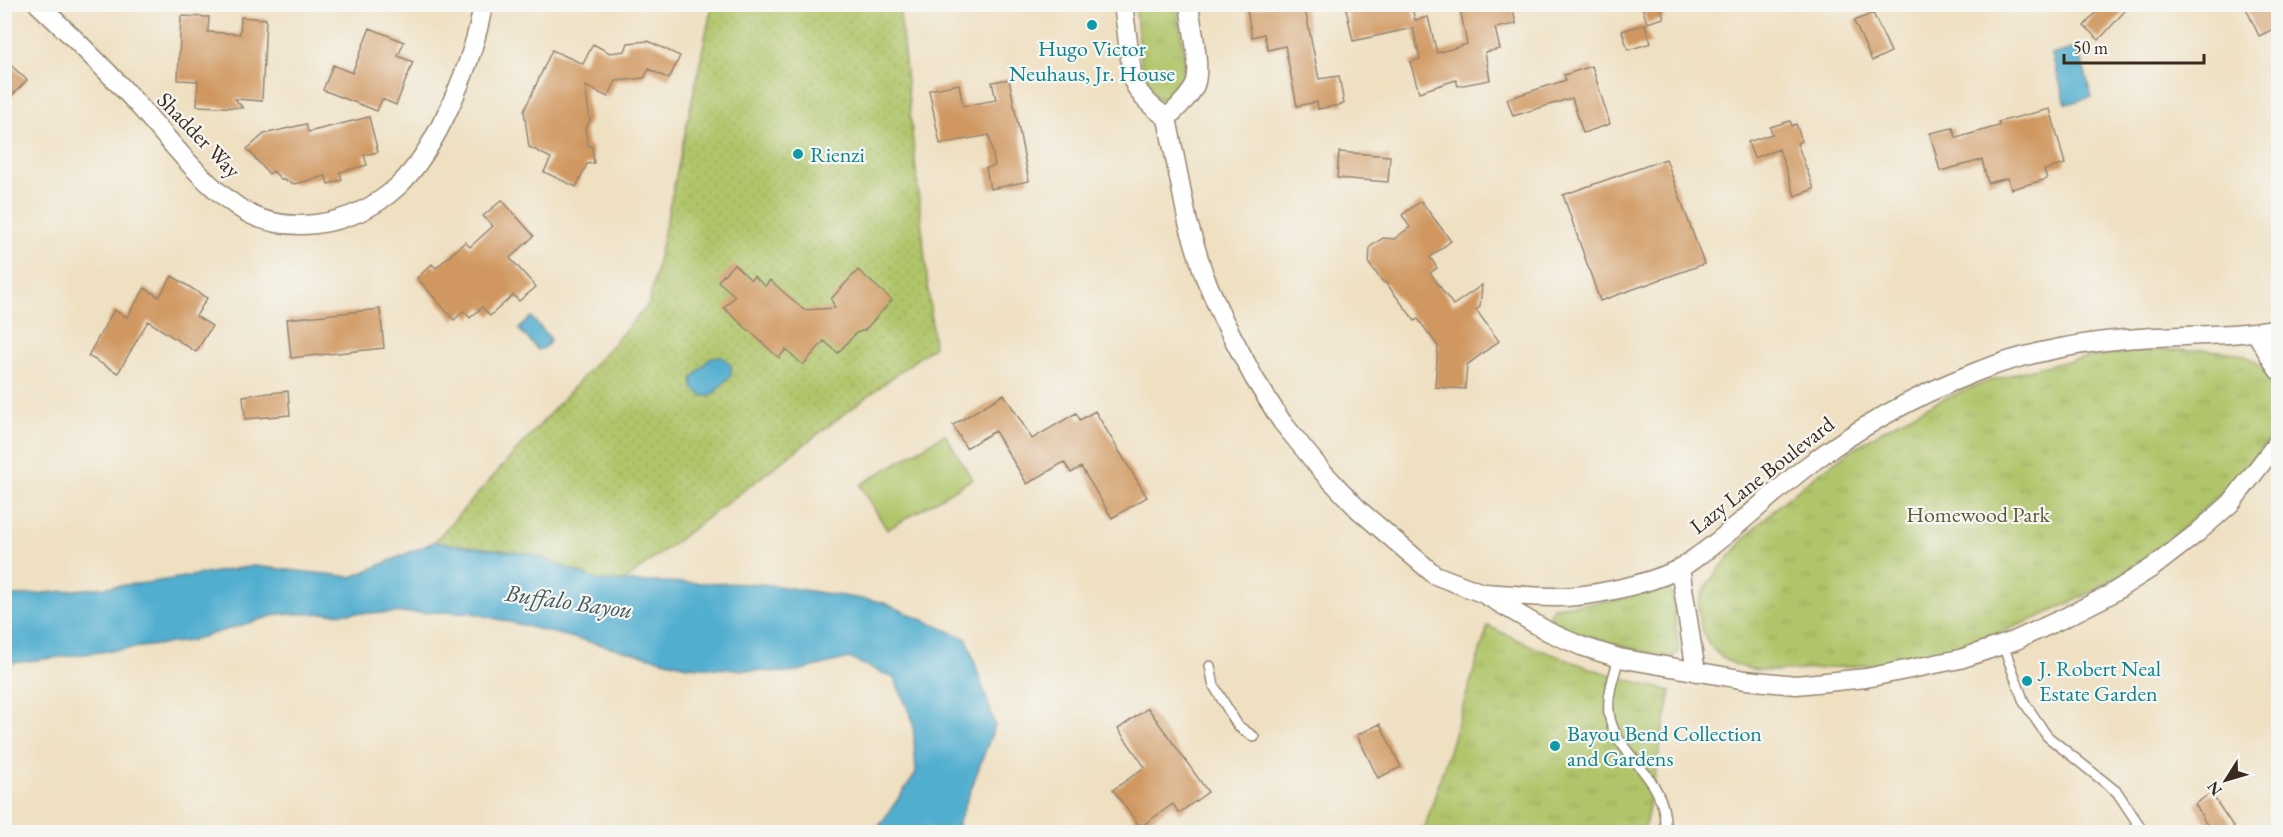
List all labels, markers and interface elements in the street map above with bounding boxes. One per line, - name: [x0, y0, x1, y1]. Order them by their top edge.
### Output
- marker: Hugo Victor Neuhaus, Jr. House: [1085, 18, 1099, 32]
- scale bar: [2064, 27, 2204, 65]
- place label: Hugo Victor Neuhaus, Jr. House: [1009, 34, 1175, 88]
- text: 50 m: [2073, 36, 2108, 59]
- street label: Shadder Way: [151, 86, 248, 185]
- place label: Rienzi: [810, 140, 865, 169]
- marker: Rienzi: [791, 147, 805, 161]
- street label: Lazy Lane Boulevard: [1684, 409, 1841, 540]
- park label: Homewood Park: [1906, 500, 2051, 529]
- water label: Buffalo Bayou: [503, 577, 634, 625]
- place label: J. Robert Neal Estate Garden: [2037, 654, 2161, 708]
- marker: J. Robert Neal Estate Garden: [2020, 674, 2034, 688]
- place label: Bayou Bend Collection and Gardens: [1567, 719, 1762, 773]
- marker: Bayou Bend Collection and Gardens: [1548, 739, 1562, 753]
- north arrow: [2196, 750, 2256, 810]
- text: N: [2202, 777, 2227, 800]

